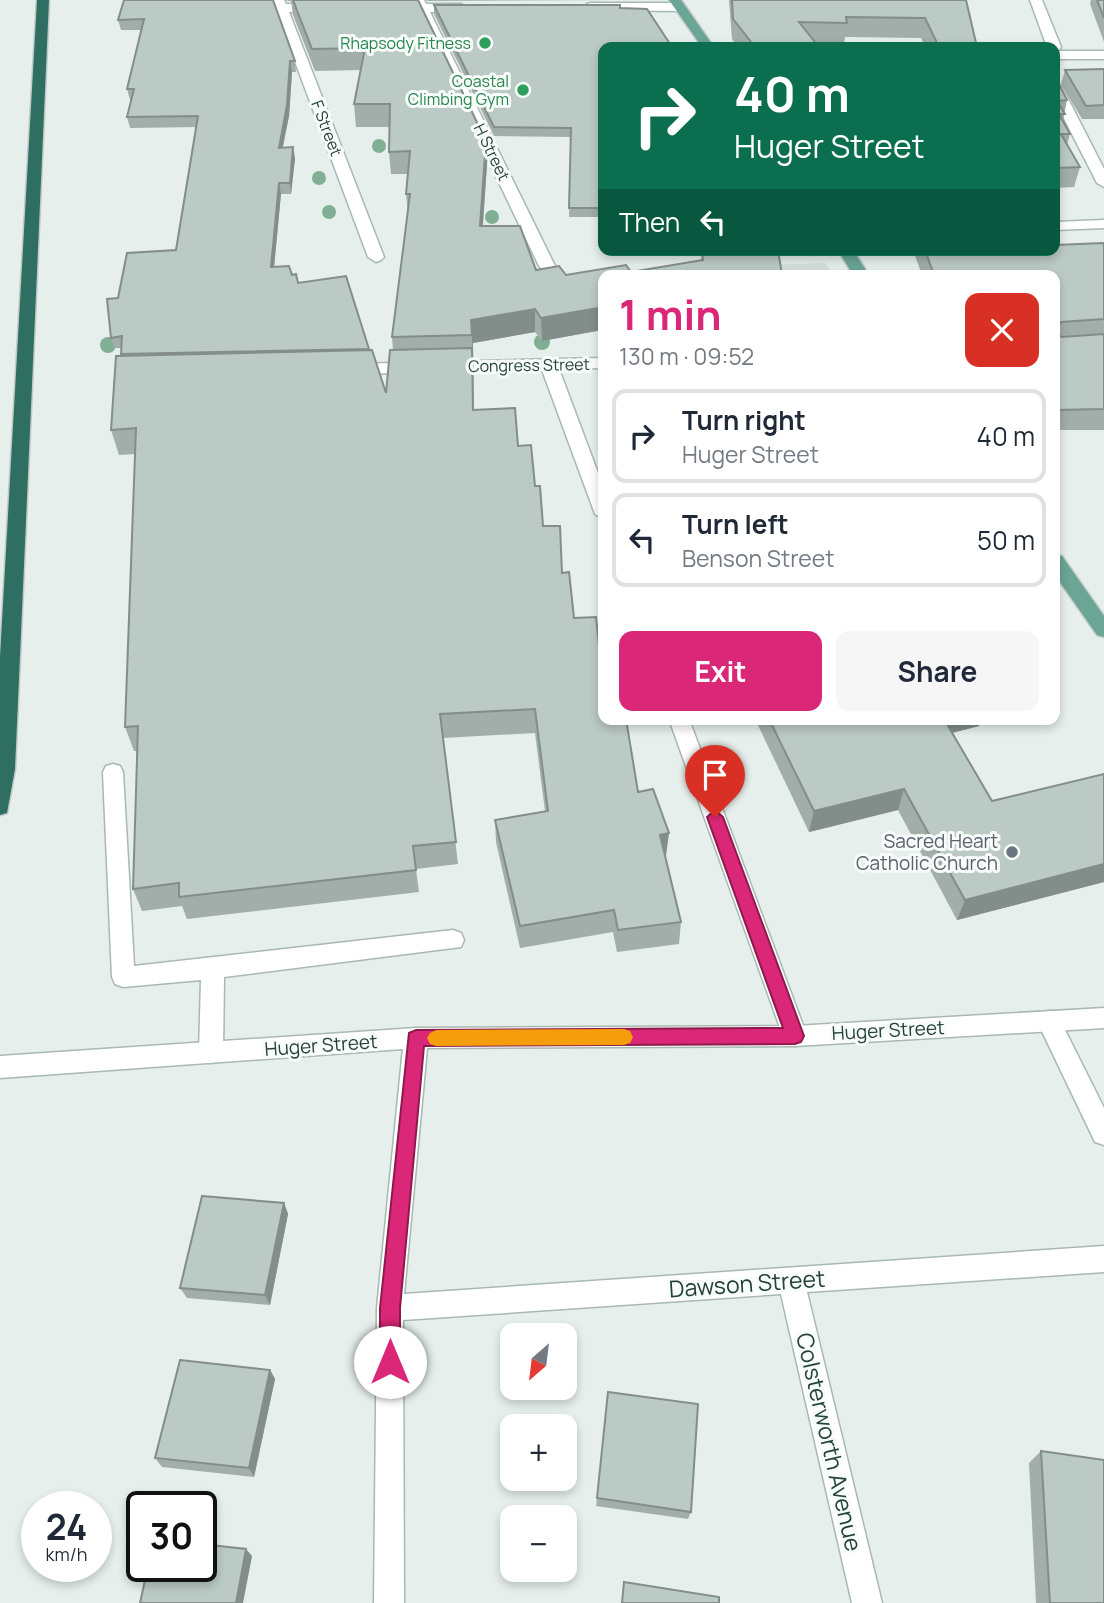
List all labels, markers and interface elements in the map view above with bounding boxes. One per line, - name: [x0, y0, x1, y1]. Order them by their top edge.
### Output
- place label: Rhapsody Fitness: [340, 32, 471, 54]
- marker: Rhapsody Fitness: [477, 35, 493, 51]
- text: 40 m: [734, 60, 850, 127]
- place label: Coastal Climbing Gym: [408, 70, 509, 110]
- icon: right: [619, 70, 710, 161]
- marker: Coastal Climbing Gym: [515, 82, 531, 98]
- street label: F Street: [306, 97, 348, 159]
- street label: H Street: [469, 120, 515, 184]
- text: Huger Street: [734, 124, 924, 168]
- icon: left: [694, 203, 732, 241]
- text: Then: [619, 204, 680, 240]
- text: 1 min: [619, 285, 722, 343]
- button: close: [965, 293, 1039, 367]
- text: 130 m · 09:52: [619, 340, 754, 372]
- street label: Congress Street: [468, 353, 590, 377]
- text: Turn right: [682, 402, 806, 438]
- icon: right: [623, 417, 661, 455]
- text: 40 m: [977, 418, 1035, 454]
- text: Huger Street: [682, 438, 819, 470]
- text: Turn left: [682, 506, 789, 542]
- icon: left: [623, 521, 661, 559]
- text: 50 m: [977, 522, 1035, 558]
- text: Benson Street: [682, 542, 834, 574]
- button: Exit: [619, 631, 822, 711]
- button: Share: [836, 631, 1039, 711]
- pin: [685, 745, 745, 817]
- icon: arrive: [696, 756, 734, 794]
- place label: Sacred Heart Catholic Church: [856, 828, 998, 876]
- marker: Sacred Heart Catholic Church: [1004, 844, 1020, 860]
- street label: Huger Street: [831, 1014, 945, 1046]
- street label: Huger Street: [264, 1028, 378, 1062]
- street label: Dawson Street: [668, 1262, 826, 1304]
- north arrow: [500, 1323, 578, 1400]
- map controls: [500, 1323, 577, 1582]
- position arrow: [353, 1325, 427, 1399]
- street label: Colsterworth Avenue: [789, 1329, 871, 1554]
- button: +: [500, 1414, 577, 1491]
- speed limit sign: 30: [126, 1491, 217, 1582]
- text: 24: [46, 1503, 87, 1551]
- button: −: [500, 1505, 577, 1582]
- text: km/h: [46, 1542, 87, 1566]

